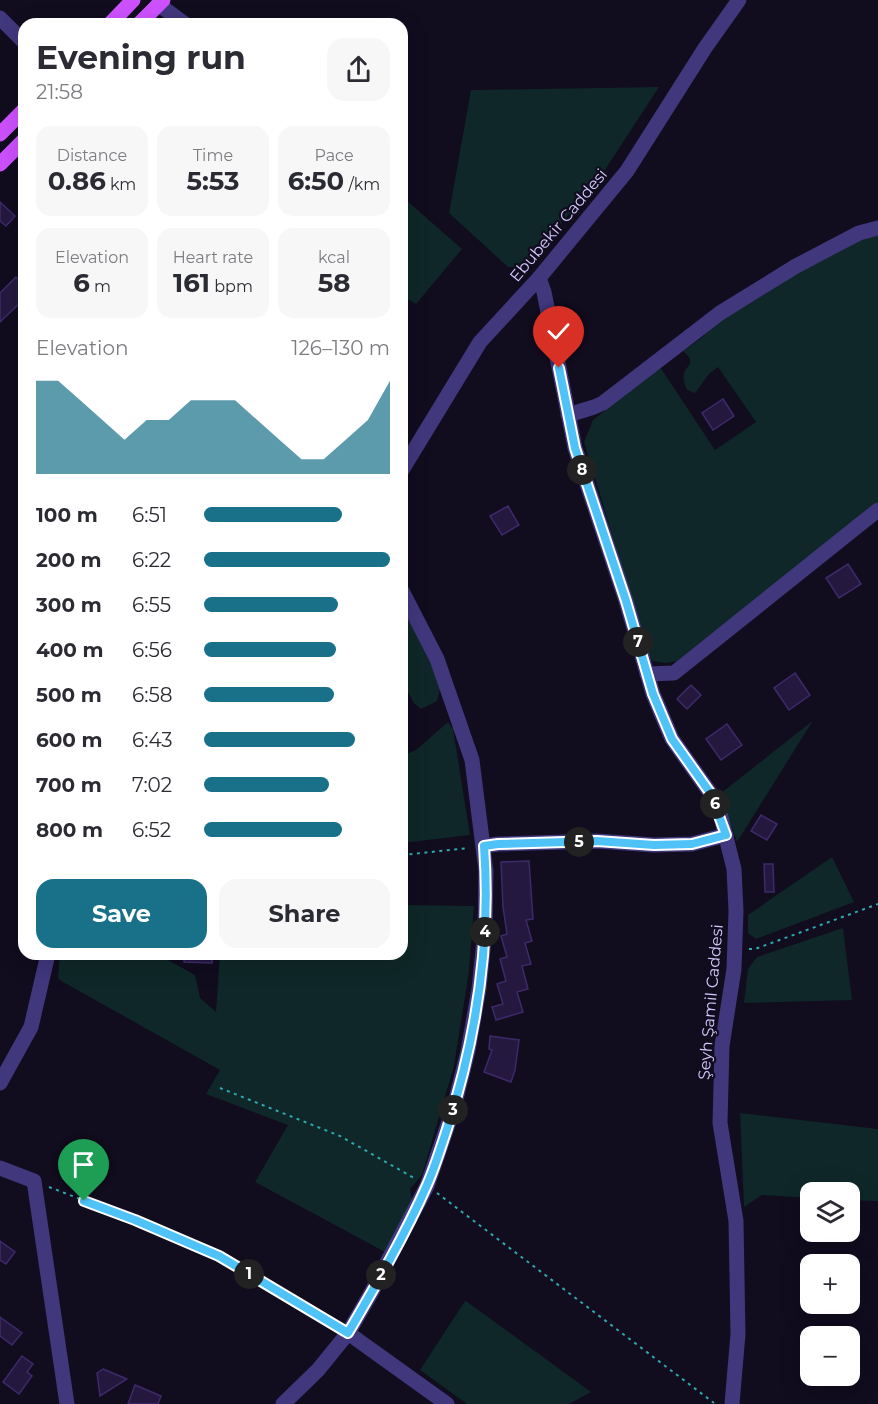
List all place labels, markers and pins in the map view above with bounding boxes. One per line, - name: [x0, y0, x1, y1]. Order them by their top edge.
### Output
- pin: [533, 306, 584, 368]
- pin: 8: [567, 455, 597, 485]
- pin: 7: [623, 627, 653, 657]
- pin: 6: [700, 789, 730, 819]
- pin: 5: [564, 827, 594, 857]
- pin: 4: [470, 917, 500, 947]
- pin: 3: [438, 1095, 468, 1125]
- pin: [58, 1139, 109, 1201]
- pin: 1: [234, 1259, 264, 1289]
- pin: 2: [366, 1260, 396, 1290]

